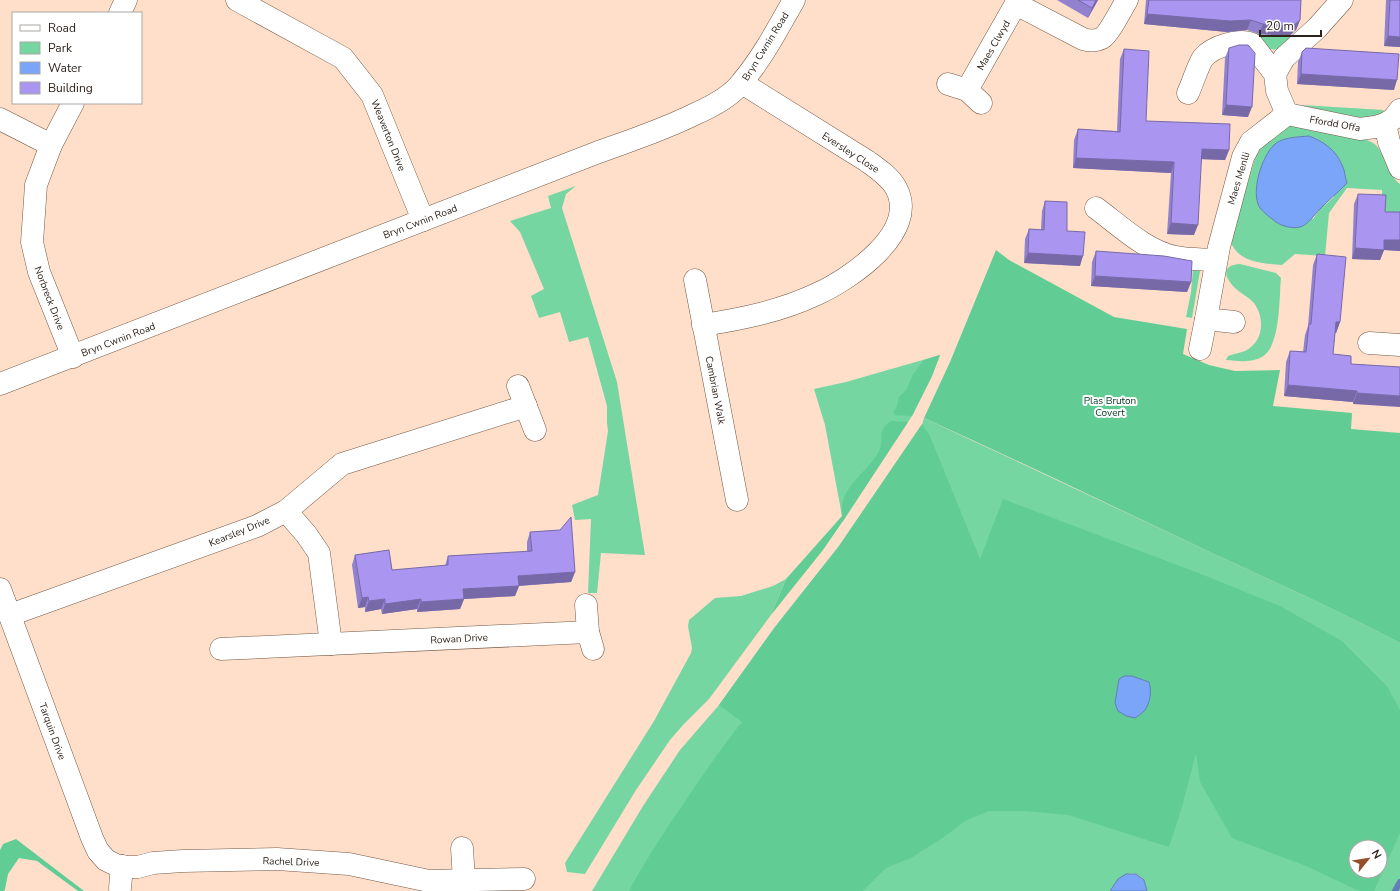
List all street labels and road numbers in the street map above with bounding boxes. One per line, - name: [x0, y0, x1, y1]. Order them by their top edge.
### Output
- street label: Bryn Cwnin Road: [739, 9, 793, 84]
- street label: Maes Clwyd: [974, 18, 1014, 73]
- street label: Weaverton Drive: [367, 97, 409, 173]
- street label: Ffordd Offa: [1308, 113, 1361, 135]
- street label: Eversley Close: [819, 129, 882, 177]
- street label: Maes Menlli: [1224, 150, 1254, 206]
- street label: Bryn Cwnin Road: [381, 201, 460, 243]
- street label: Norbreck Drive: [31, 265, 68, 332]
- street label: Bryn Cwnin Road: [79, 319, 158, 361]
- street label: Cambrian Walk: [702, 355, 729, 427]
- street label: Kearsley Drive: [207, 513, 272, 551]
- street label: Rowan Drive: [430, 630, 488, 647]
- street label: Tarquin Drive: [35, 701, 69, 762]
- street label: Rachel Drive: [262, 854, 320, 870]

